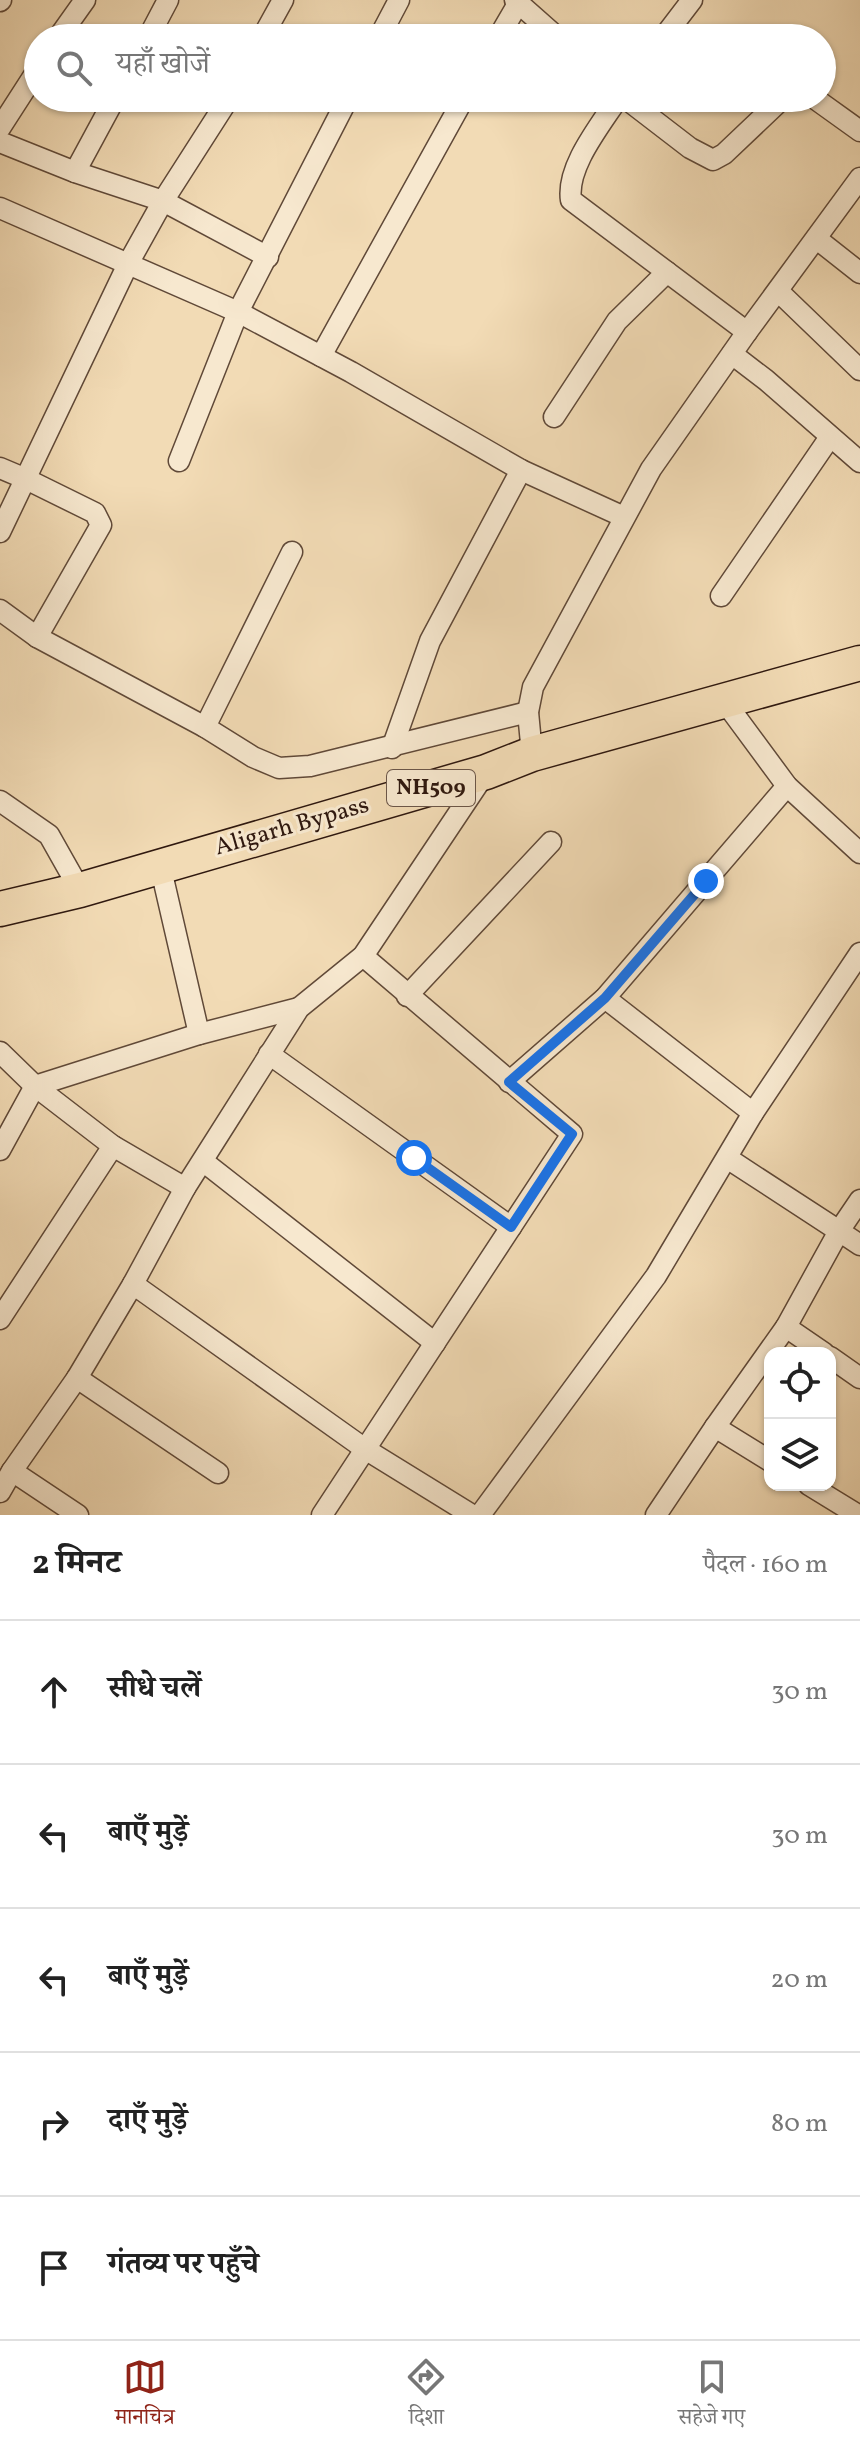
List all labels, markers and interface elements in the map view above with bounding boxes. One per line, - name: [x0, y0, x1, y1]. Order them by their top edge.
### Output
- search box: [24, 24, 836, 112]
- text: यहाँ खोजें: [116, 44, 210, 86]
- icon: search: [52, 46, 96, 90]
- road number: NH509: [387, 770, 475, 806]
- street label: Aligarh Bypass: [211, 789, 373, 865]
- route end: [688, 863, 724, 899]
- route start: [396, 1140, 432, 1176]
- map controls: [764, 1347, 836, 1491]
- button: locate: [764, 1347, 836, 1419]
- button: layers: [764, 1419, 836, 1491]
- text: 2 मिनट: [32, 1541, 121, 1588]
- text: पैदल · 160 m: [703, 1547, 828, 1583]
- text: सीधे चलें: [108, 1668, 201, 1710]
- icon: ahead: [32, 1670, 76, 1714]
- text: 30 m: [771, 1674, 828, 1710]
- text: बाएँ मुड़ें: [108, 1812, 188, 1854]
- icon: left: [32, 1814, 76, 1858]
- text: 30 m: [771, 1818, 828, 1854]
- text: बाएँ मुड़ें: [108, 1956, 188, 1998]
- icon: left: [32, 1958, 76, 2002]
- text: 20 m: [770, 1962, 828, 1998]
- text: दाएँ मुड़ें: [108, 2100, 187, 2142]
- icon: right: [32, 2102, 76, 2146]
- text: 80 m: [771, 2106, 828, 2142]
- text: गंतव्य पर पहुँचे: [108, 2244, 259, 2286]
- icon: arrive: [32, 2246, 76, 2290]
- tab: मानचित्र: [115, 2355, 175, 2438]
- tab: दिशा: [404, 2355, 448, 2438]
- tab: सहेजे गए: [678, 2355, 745, 2438]

